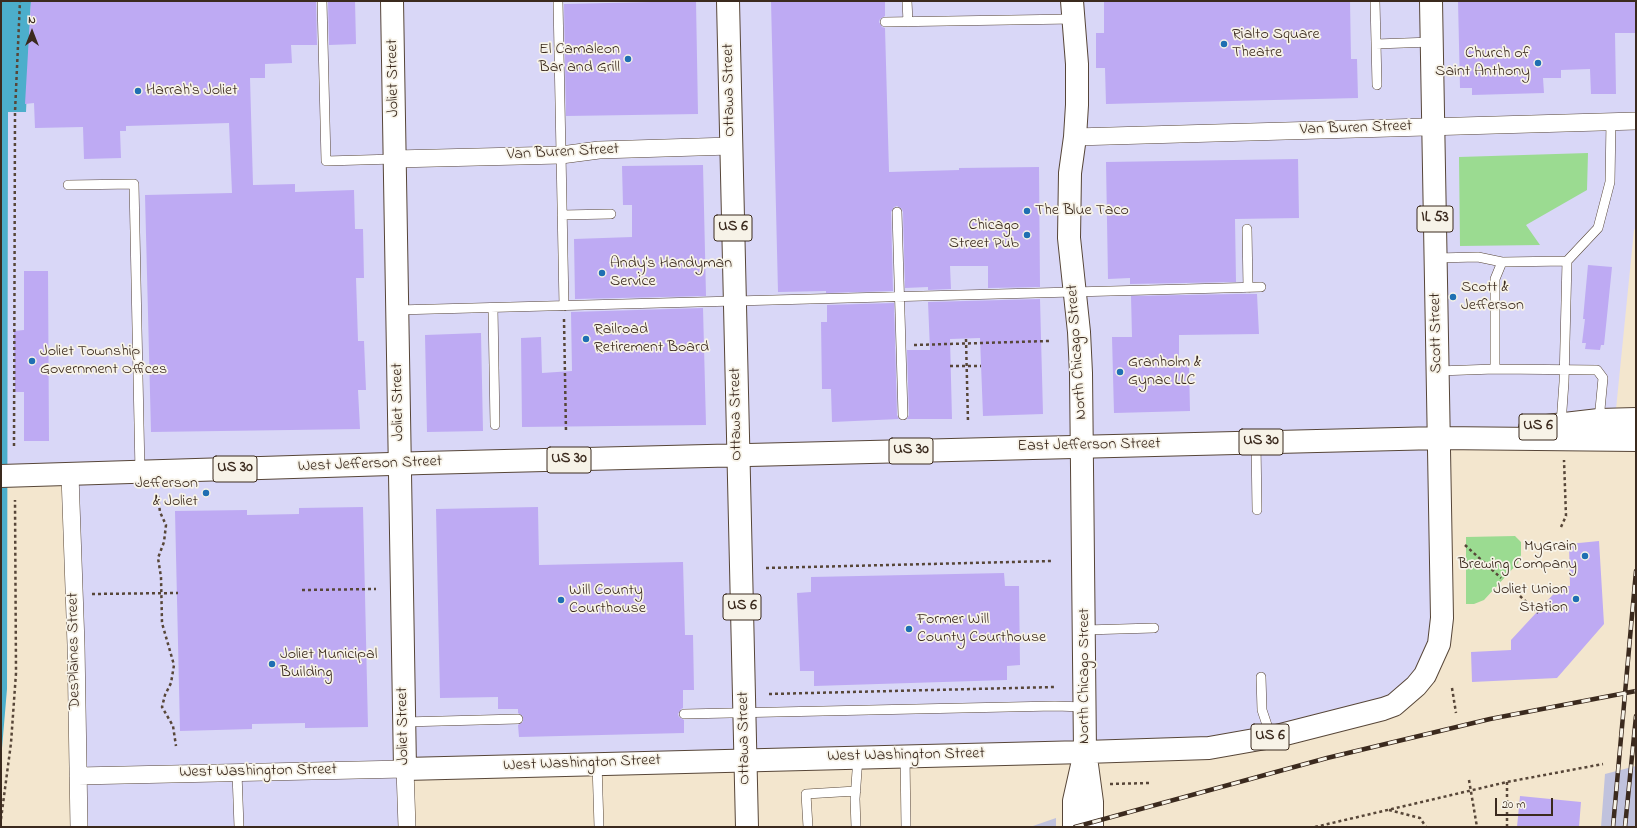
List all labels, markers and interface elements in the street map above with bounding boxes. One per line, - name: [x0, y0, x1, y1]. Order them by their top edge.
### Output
- north arrow: [12, 12, 52, 52]
- text: N: [28, 12, 36, 28]
- place label: Rialto Square Theatre: [1232, 25, 1320, 63]
- street label: Joliet Street: [384, 39, 404, 117]
- marker: Rialto Square Theatre: [1219, 39, 1229, 49]
- place label: El Camaleon Bar and Grill: [539, 40, 620, 78]
- street label: Ottawa Street: [720, 43, 740, 137]
- place label: Church of Saint Anthony: [1435, 44, 1530, 82]
- marker: El Camaleon Bar and Grill: [623, 54, 633, 64]
- marker: Church of Saint Anthony: [1533, 58, 1543, 68]
- place label: Harrah's Joliet: [146, 81, 238, 101]
- marker: Harrah's Joliet: [133, 86, 143, 96]
- street label: Van Buren Street: [1300, 117, 1412, 141]
- street label: Van Buren Street: [506, 140, 620, 166]
- place label: The Blue Taco: [1035, 201, 1129, 221]
- marker: The Blue Taco: [1022, 206, 1032, 216]
- road number: IL 53: [1417, 206, 1453, 232]
- road number: US 6: [714, 215, 752, 241]
- place label: Chicago Street Pub: [949, 216, 1019, 254]
- marker: Chicago Street Pub: [1022, 230, 1032, 240]
- place label: Andy's Handyman Service: [610, 254, 732, 292]
- marker: Andy's Handyman Service: [597, 268, 607, 278]
- place label: Scott & Jefferson: [1461, 278, 1524, 316]
- street label: North Chicago Street: [1064, 284, 1092, 420]
- street label: Scott Street: [1427, 292, 1447, 374]
- marker: Scott & Jefferson: [1448, 292, 1458, 302]
- place label: Railroad Retirement Board: [594, 320, 709, 358]
- marker: Railroad Retirement Board: [581, 334, 591, 344]
- place label: Joliet Township Government Offices: [40, 342, 167, 380]
- place label: Granholm & Gynac LLC: [1128, 353, 1201, 391]
- marker: Joliet Township Government Offices: [27, 356, 37, 366]
- street label: Joliet Street: [389, 363, 409, 441]
- street label: Ottawa Street: [727, 367, 747, 461]
- marker: Granholm & Gynac LLC: [1115, 367, 1125, 377]
- road number: US 6: [1519, 414, 1557, 440]
- road number: US 30: [1239, 429, 1283, 455]
- street label: East Jefferson Street: [1017, 435, 1161, 457]
- road number: US 30: [889, 438, 933, 464]
- road number: US 30: [547, 447, 591, 473]
- street label: West Jefferson Street: [298, 453, 442, 477]
- road number: US 30: [213, 456, 257, 482]
- place label: Jefferson & Joliet: [135, 474, 198, 512]
- marker: Jefferson & Joliet: [201, 488, 211, 498]
- place label: MyGrain Brewing Company: [1458, 537, 1577, 575]
- marker: MyGrain Brewing Company: [1580, 551, 1590, 561]
- place label: Joliet Union Station: [1493, 580, 1568, 618]
- place label: Will County Courthouse: [569, 581, 646, 619]
- street label: DesPlaines Street: [64, 592, 86, 710]
- road number: US 6: [723, 594, 761, 620]
- marker: Joliet Union Station: [1571, 594, 1581, 604]
- marker: Will County Courthouse: [556, 595, 566, 605]
- street label: North Chicago Street: [1075, 608, 1095, 744]
- place label: Former Will County Courthouse: [917, 610, 1046, 648]
- marker: Former Will County Courthouse: [904, 624, 914, 634]
- place label: Joliet Municipal Building: [280, 645, 377, 683]
- marker: Joliet Municipal Building: [267, 659, 277, 669]
- street label: Joliet Street: [394, 687, 414, 765]
- street label: Ottawa Street: [735, 691, 755, 785]
- road number: US 6: [1251, 724, 1289, 750]
- street label: West Washington Street: [827, 745, 985, 767]
- street label: West Washington Street: [503, 752, 661, 776]
- street label: West Washington Street: [179, 761, 337, 783]
- scale bar: [1497, 790, 1555, 816]
- text: 20 m: [1502, 796, 1525, 814]

